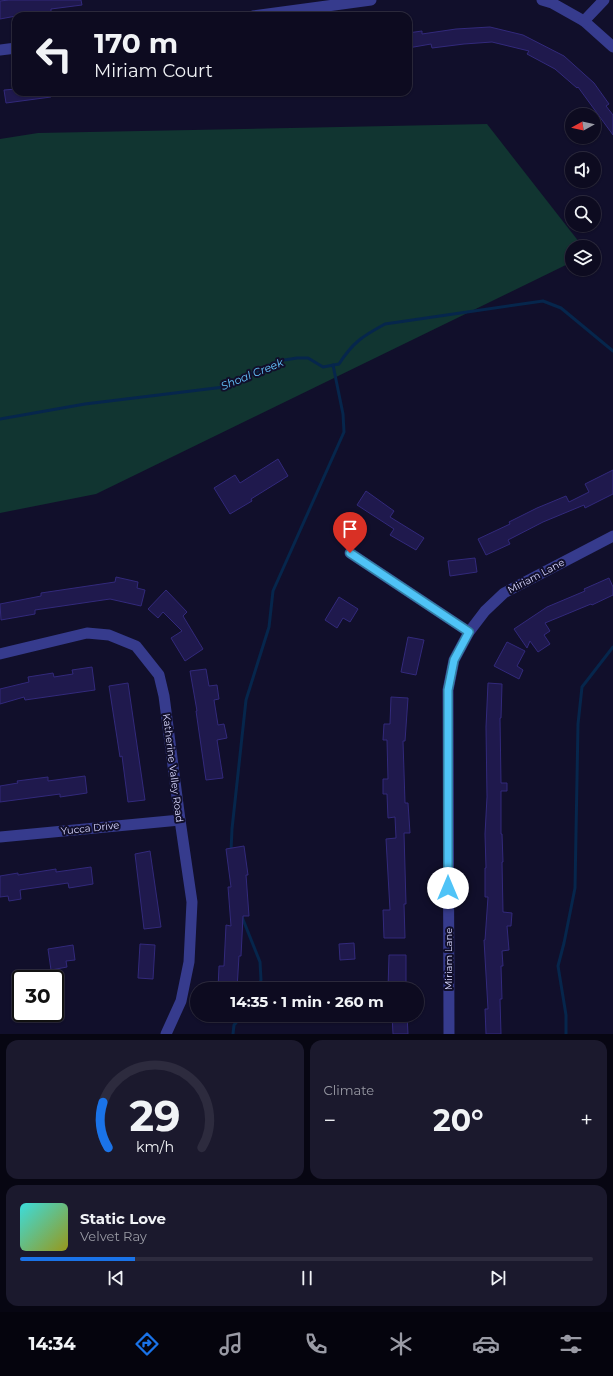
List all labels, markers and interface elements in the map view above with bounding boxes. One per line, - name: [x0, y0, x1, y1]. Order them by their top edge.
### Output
- text: 170 m: [94, 26, 178, 60]
- icon: left: [28, 28, 80, 80]
- text: Miriam Court: [94, 60, 213, 82]
- north arrow: [565, 108, 601, 144]
- map controls: [565, 108, 601, 276]
- button: sound: [565, 152, 601, 188]
- button: search: [565, 196, 601, 232]
- button: layers: [565, 240, 601, 276]
- water label: Shoal Creek: [219, 355, 286, 393]
- pin: [333, 512, 367, 553]
- icon: arrive: [339, 518, 361, 540]
- street label: Miriam Lane: [505, 556, 567, 596]
- street label: Katherine Valley Road: [160, 713, 186, 823]
- street label: Yucca Drive: [60, 818, 120, 838]
- position arrow: [427, 867, 469, 909]
- street label: Miriam Lane: [442, 928, 455, 990]
- speed limit sign: 30: [12, 970, 64, 1022]
- text: 14:35 · 1 min · 260 m: [230, 992, 384, 1011]
- text: Climate: [324, 1082, 374, 1098]
- text: 29: [129, 1090, 180, 1140]
- text: 20°: [433, 1102, 484, 1139]
- text: −: [324, 1107, 336, 1134]
- text: +: [580, 1107, 593, 1134]
- text: km/h: [136, 1137, 174, 1155]
- text: Static Love: [80, 1209, 166, 1228]
- text: Velvet Ray: [80, 1228, 147, 1244]
- icon: previous: [105, 1267, 127, 1289]
- icon: pause: [296, 1267, 318, 1289]
- icon: next: [487, 1267, 509, 1289]
- icon: directions: [133, 1330, 161, 1358]
- icon: music: [217, 1330, 245, 1358]
- icon: phone: [302, 1330, 330, 1358]
- icon: climate: [387, 1330, 415, 1358]
- icon: car: [472, 1330, 500, 1358]
- icon: filters: [557, 1330, 585, 1358]
- text: 14:34: [28, 1333, 76, 1355]

